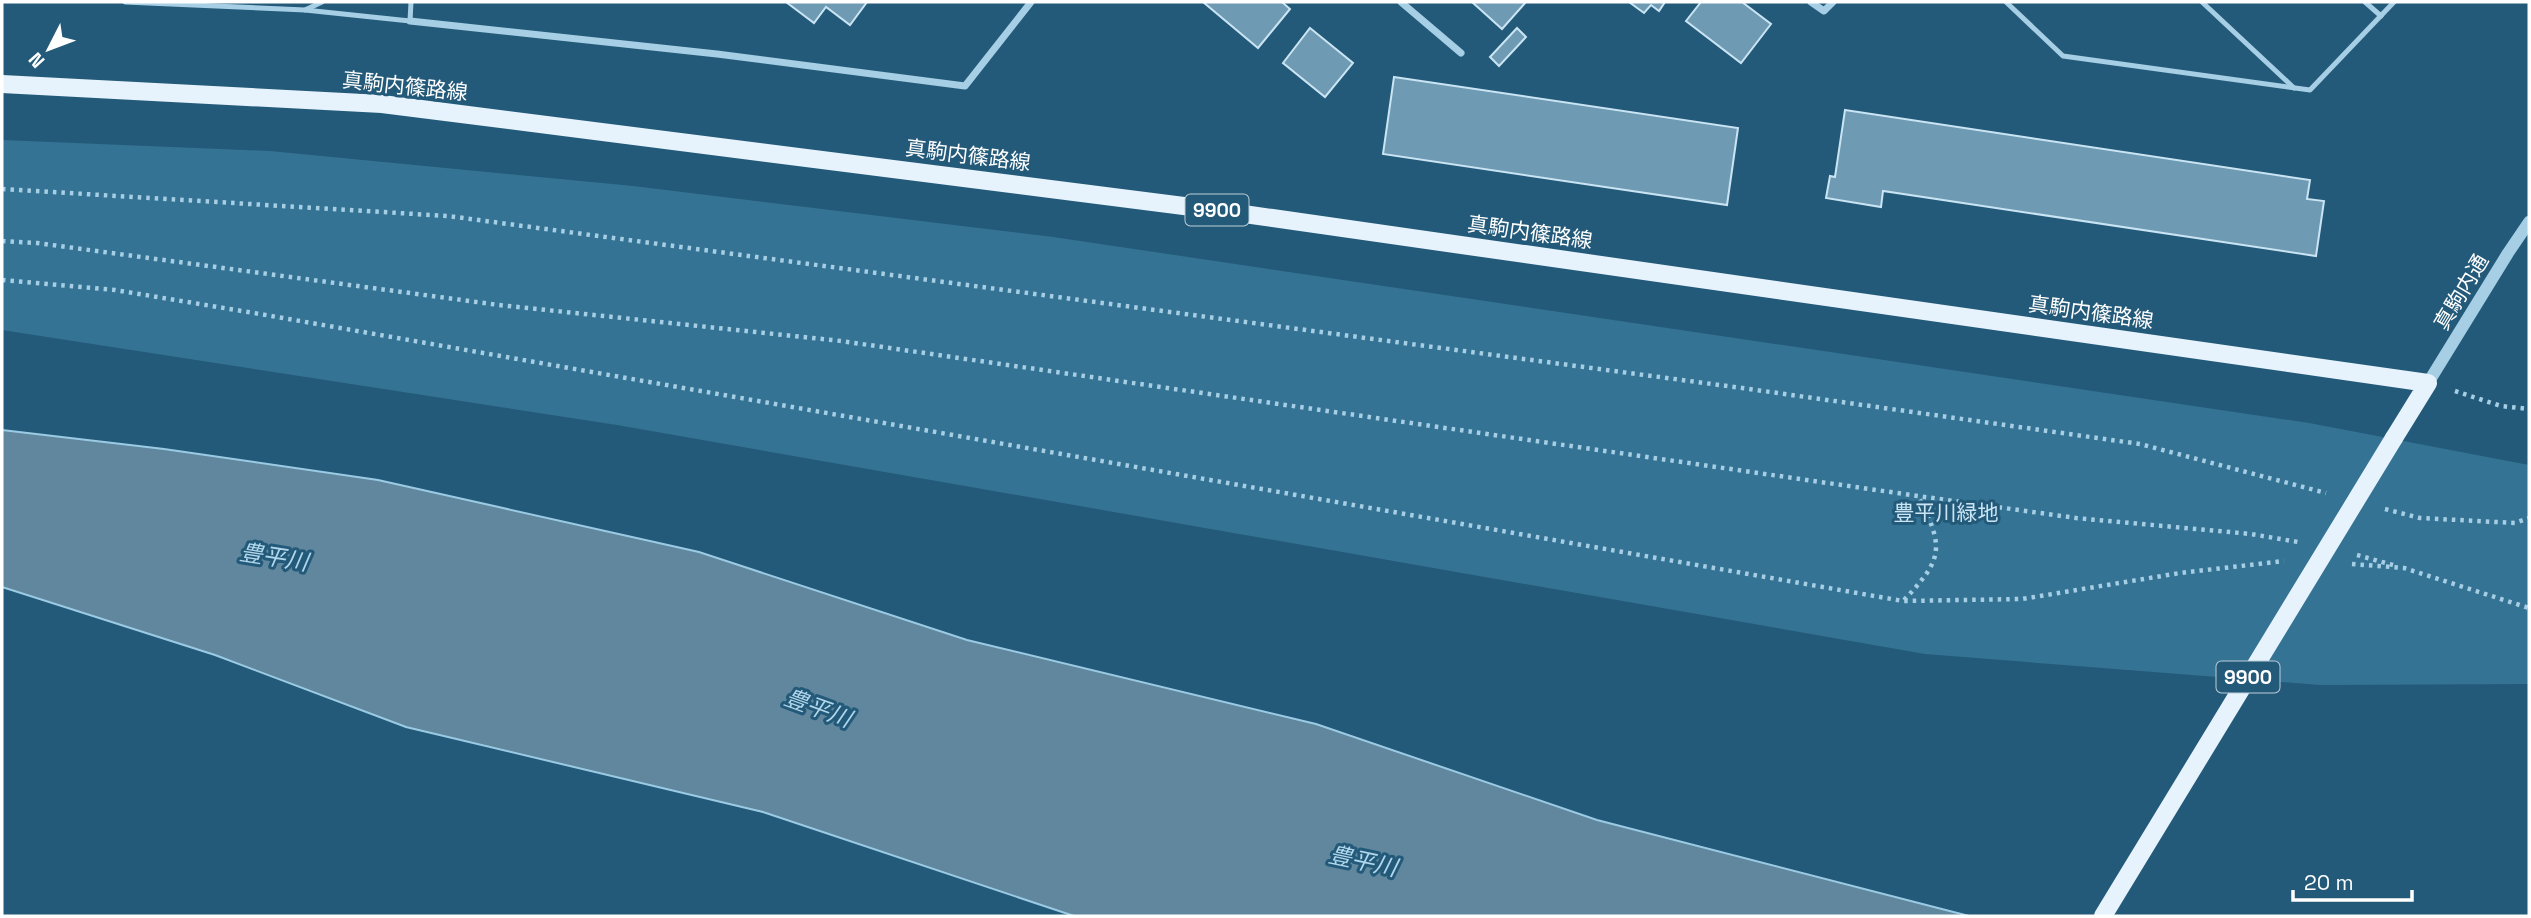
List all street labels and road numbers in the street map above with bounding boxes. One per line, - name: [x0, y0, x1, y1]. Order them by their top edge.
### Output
- street label: 真駒内篠路線: [341, 66, 469, 106]
- street label: 真駒内篠路線: [904, 134, 1032, 176]
- road number: 9900: [1186, 194, 1248, 226]
- street label: 真駒内篠路線: [1466, 210, 1594, 254]
- street label: 真駒内通: [2428, 249, 2494, 335]
- street label: 真駒内篠路線: [2027, 290, 2155, 334]
- road number: 9900: [2216, 662, 2280, 692]

